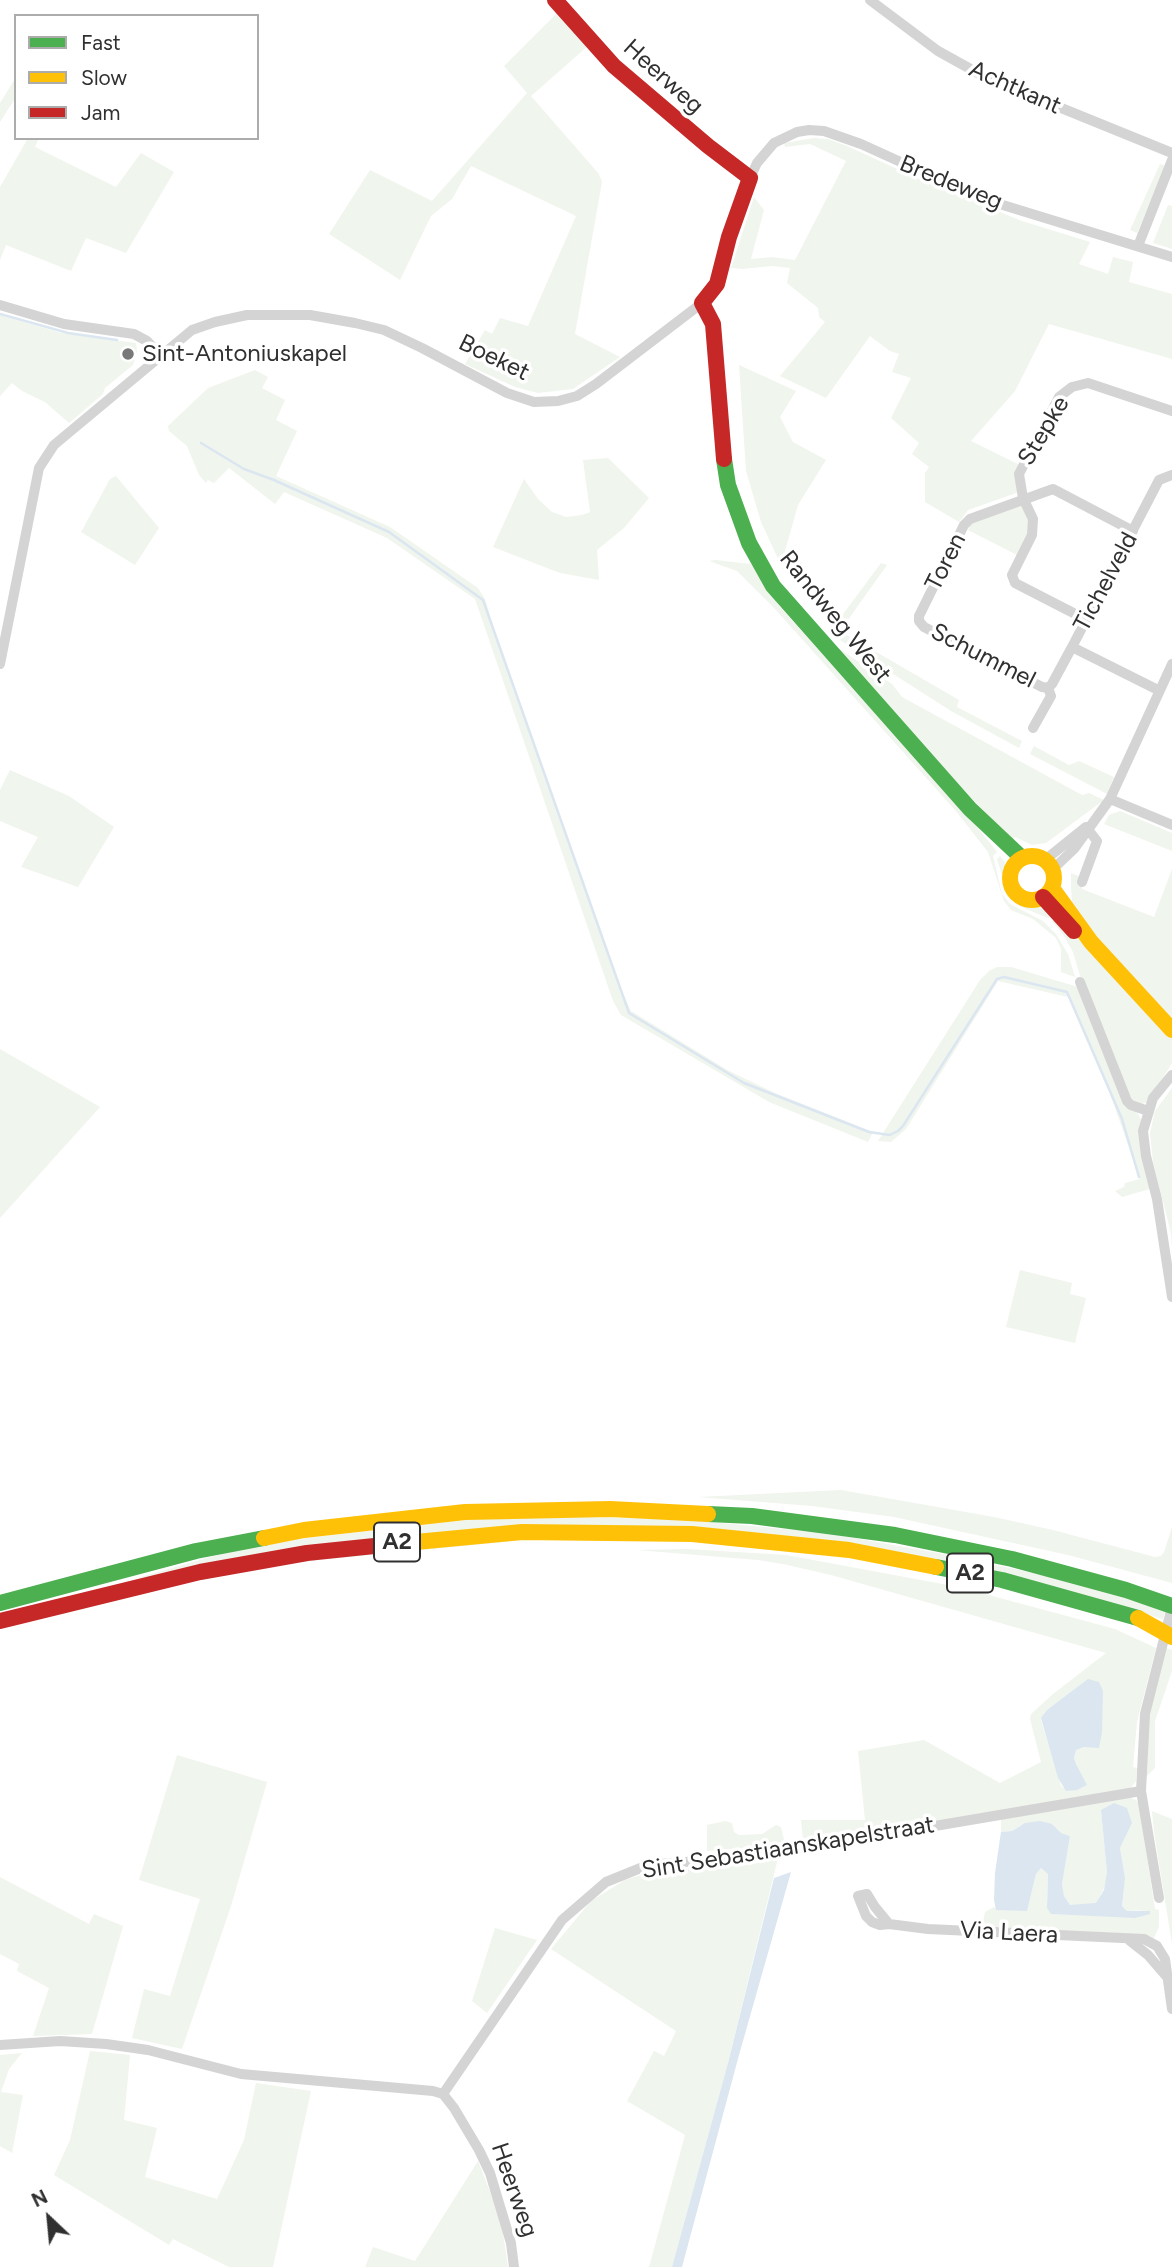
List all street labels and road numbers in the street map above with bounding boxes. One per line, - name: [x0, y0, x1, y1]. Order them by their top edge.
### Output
- street label: Heerweg: [617, 33, 709, 121]
- street label: Achtkant: [965, 55, 1065, 121]
- street label: Bredeweg: [895, 149, 1007, 217]
- street label: Boeket: [454, 329, 534, 387]
- street label: Stepke: [1012, 391, 1076, 471]
- street label: Tichelveld: [1068, 527, 1144, 637]
- street label: Toren: [919, 529, 973, 595]
- street label: Randweg West: [773, 545, 897, 689]
- street label: Schummel: [926, 617, 1040, 695]
- road number: A2: [374, 1522, 420, 1562]
- road number: A2: [947, 1554, 993, 1592]
- street label: Sint Sebastiaanskapelstraat: [640, 1811, 936, 1885]
- street label: Via Laera: [959, 1916, 1059, 1950]
- street label: Heerweg: [484, 2139, 544, 2241]

